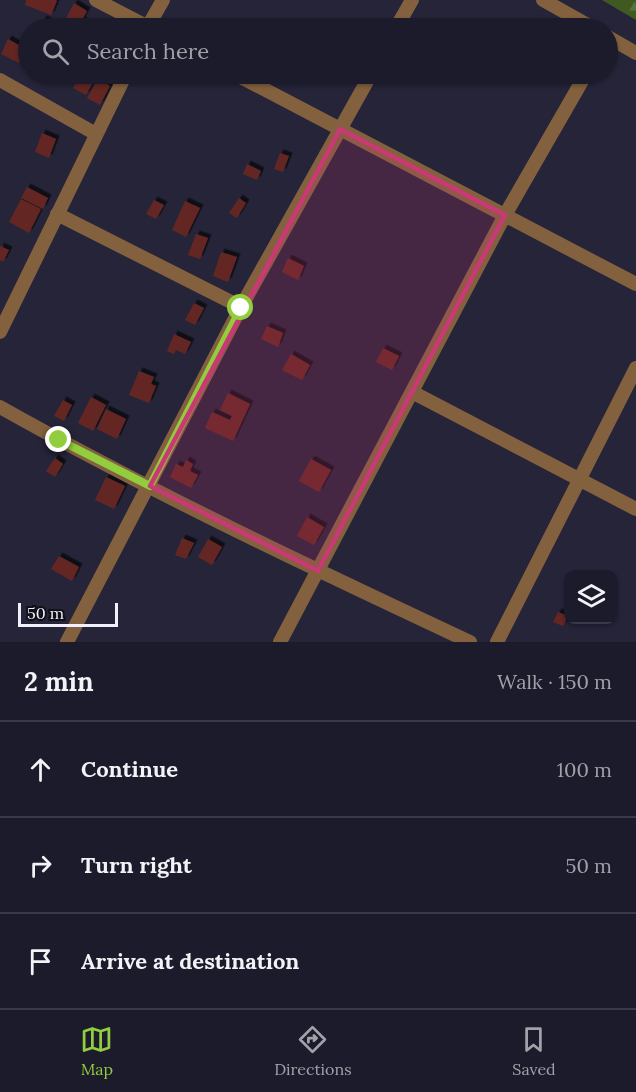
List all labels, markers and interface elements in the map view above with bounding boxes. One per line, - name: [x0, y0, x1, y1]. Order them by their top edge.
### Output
- search box: [18, 18, 618, 84]
- icon: search: [39, 35, 72, 68]
- text: Search here: [87, 37, 209, 65]
- route start: [227, 294, 253, 320]
- route end: [45, 426, 71, 452]
- map controls: [564, 570, 618, 624]
- button: layers: [564, 570, 618, 624]
- scale bar: [18, 600, 118, 628]
- text: 50 m: [27, 603, 64, 623]
- text: 2 min: [24, 665, 94, 698]
- text: Walk · 150 m: [497, 669, 612, 694]
- icon: ahead: [24, 753, 57, 786]
- text: Continue: [81, 755, 178, 783]
- text: 100 m: [557, 757, 612, 782]
- icon: right: [24, 849, 57, 882]
- text: Turn right: [81, 851, 192, 879]
- text: 50 m: [566, 853, 612, 878]
- icon: arrive: [24, 945, 57, 978]
- text: Arrive at destination: [81, 947, 299, 975]
- tab: Map: [80, 1023, 113, 1079]
- tab: Directions: [274, 1023, 352, 1079]
- tab: Saved: [512, 1023, 556, 1079]

